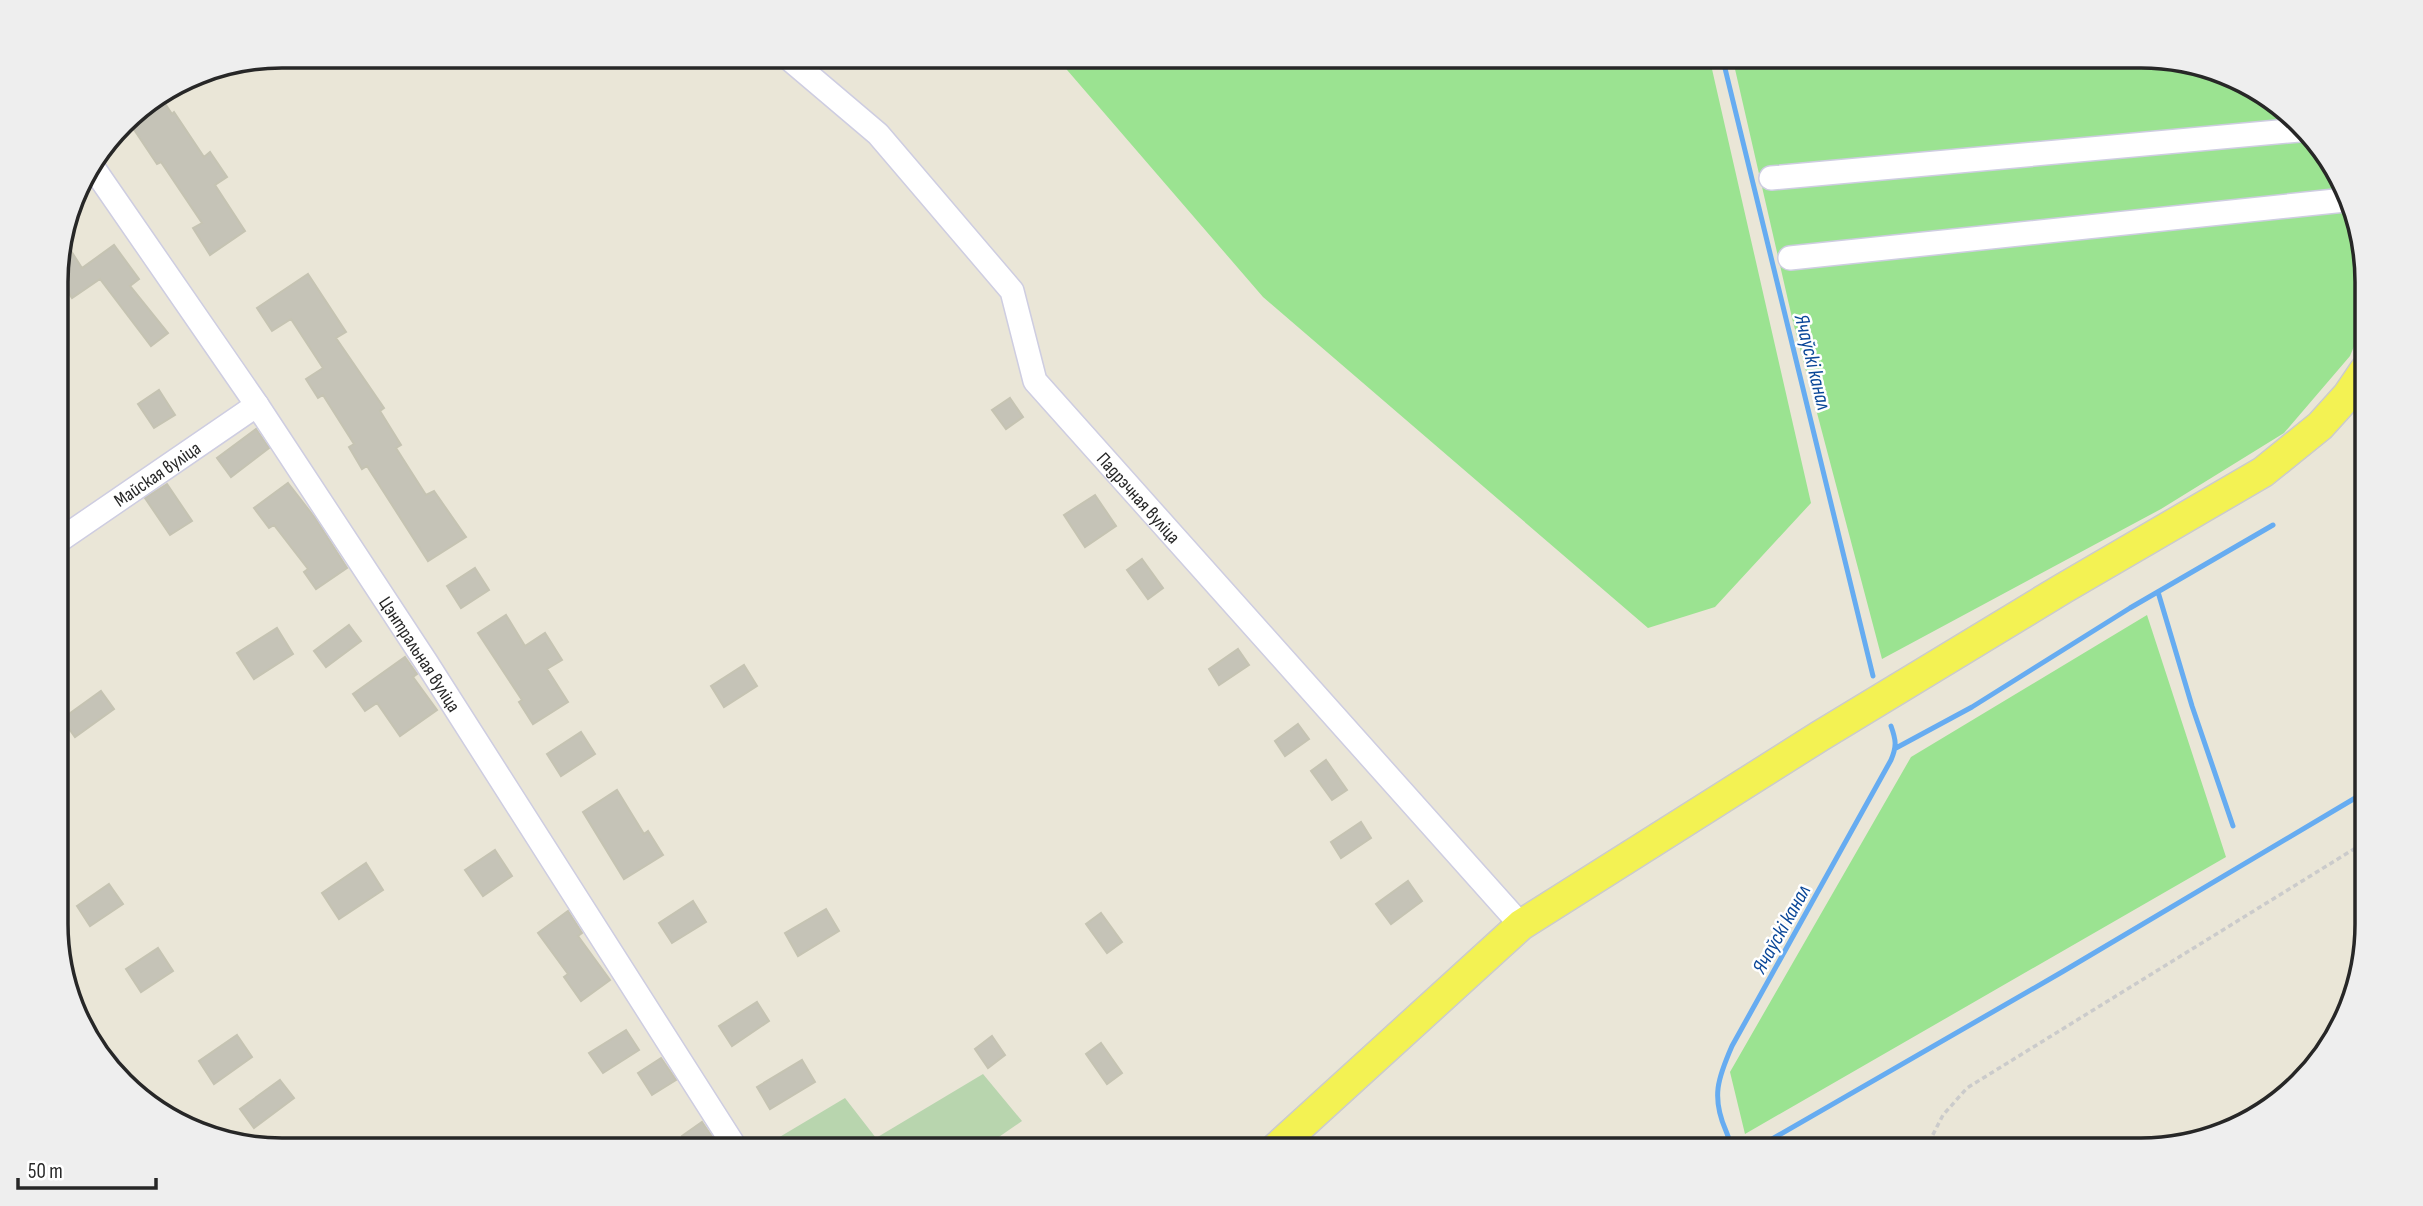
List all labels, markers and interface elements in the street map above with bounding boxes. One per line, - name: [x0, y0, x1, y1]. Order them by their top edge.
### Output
- water label: Ячаўскі канал: [1788, 311, 1836, 413]
- street label: Майская вуліца: [110, 437, 205, 513]
- street label: Падрэчная вуліца: [1091, 448, 1185, 549]
- street label: Цэнтральная вуліца: [373, 593, 465, 717]
- water label: Ячаўскі канал: [1746, 880, 1816, 979]
- scale bar: [18, 1146, 156, 1190]
- text: 50 m: [28, 1159, 63, 1184]

